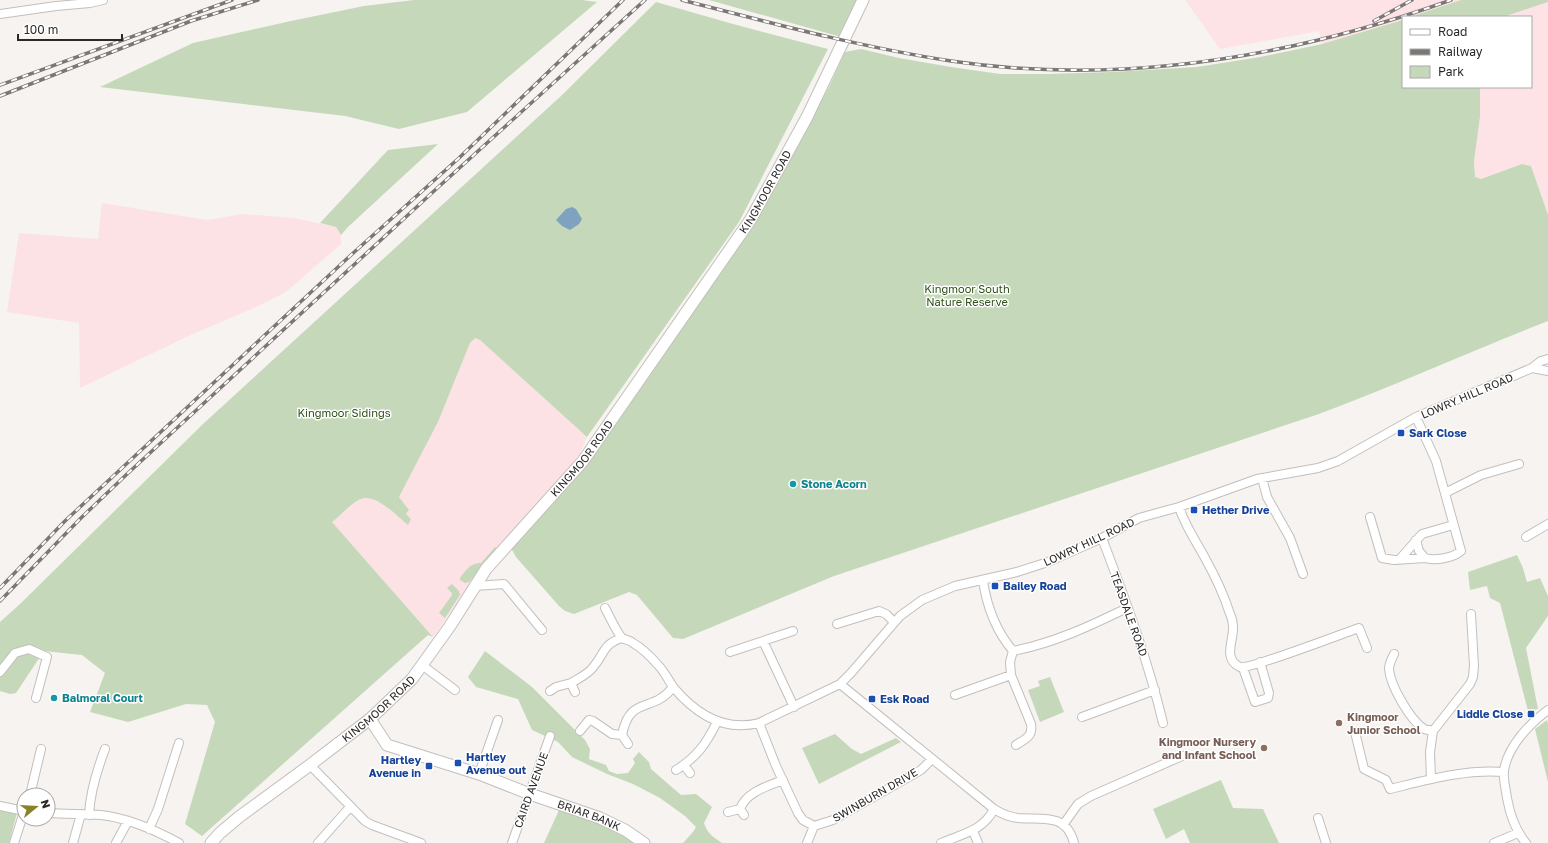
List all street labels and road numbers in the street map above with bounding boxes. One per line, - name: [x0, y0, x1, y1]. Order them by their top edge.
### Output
- street label: KINGMOOR ROAD: [736, 147, 794, 236]
- street label: LOWRY HILL ROAD: [1419, 370, 1515, 421]
- street label: KINGMOOR ROAD: [547, 417, 616, 499]
- street label: LOWRY HILL ROAD: [1041, 515, 1137, 568]
- street label: TEASDALE ROAD: [1108, 570, 1151, 658]
- street label: KINGMOOR ROAD: [339, 672, 418, 744]
- street label: CAIRD AVENUE: [511, 750, 550, 829]
- street label: SWINBURN DRIVE: [830, 765, 920, 824]
- street label: BRIAR BANK: [556, 797, 623, 833]

